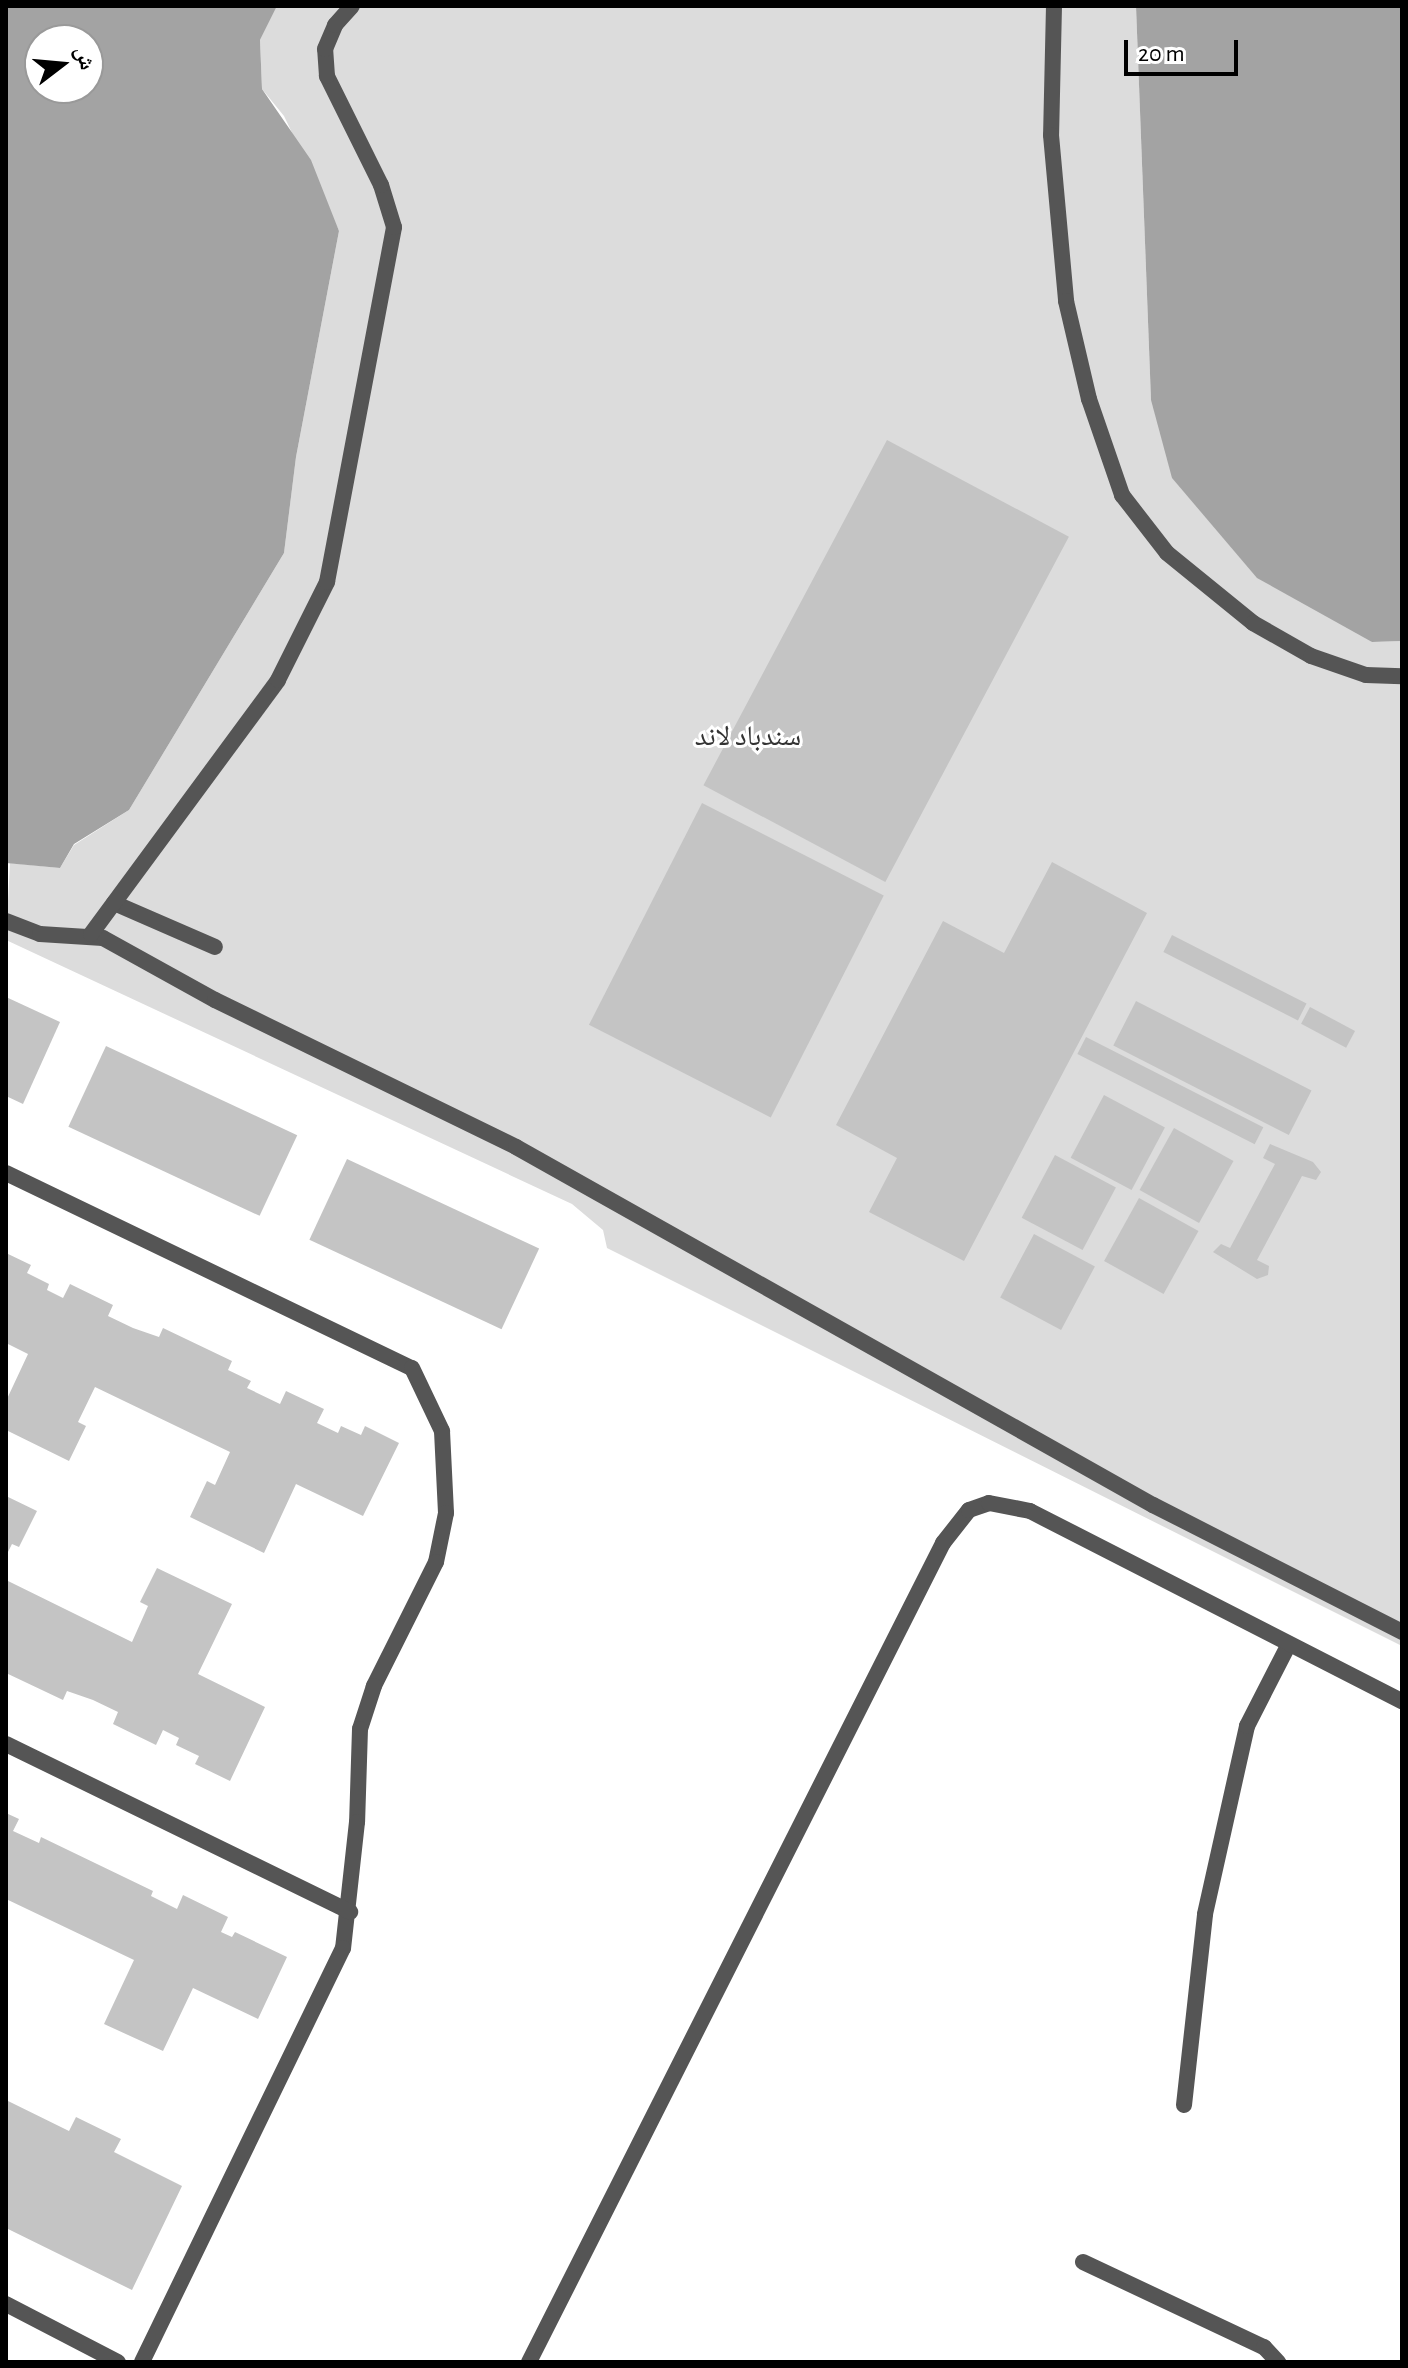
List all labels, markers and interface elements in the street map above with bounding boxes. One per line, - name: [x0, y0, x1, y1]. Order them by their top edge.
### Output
- north arrow: [24, 24, 104, 104]
- scale bar: [1128, 24, 1242, 74]
- text: 20 m: [1138, 42, 1185, 66]
- text: ش: [71, 44, 99, 72]
- park label: سندباد لاند: [695, 720, 801, 754]

